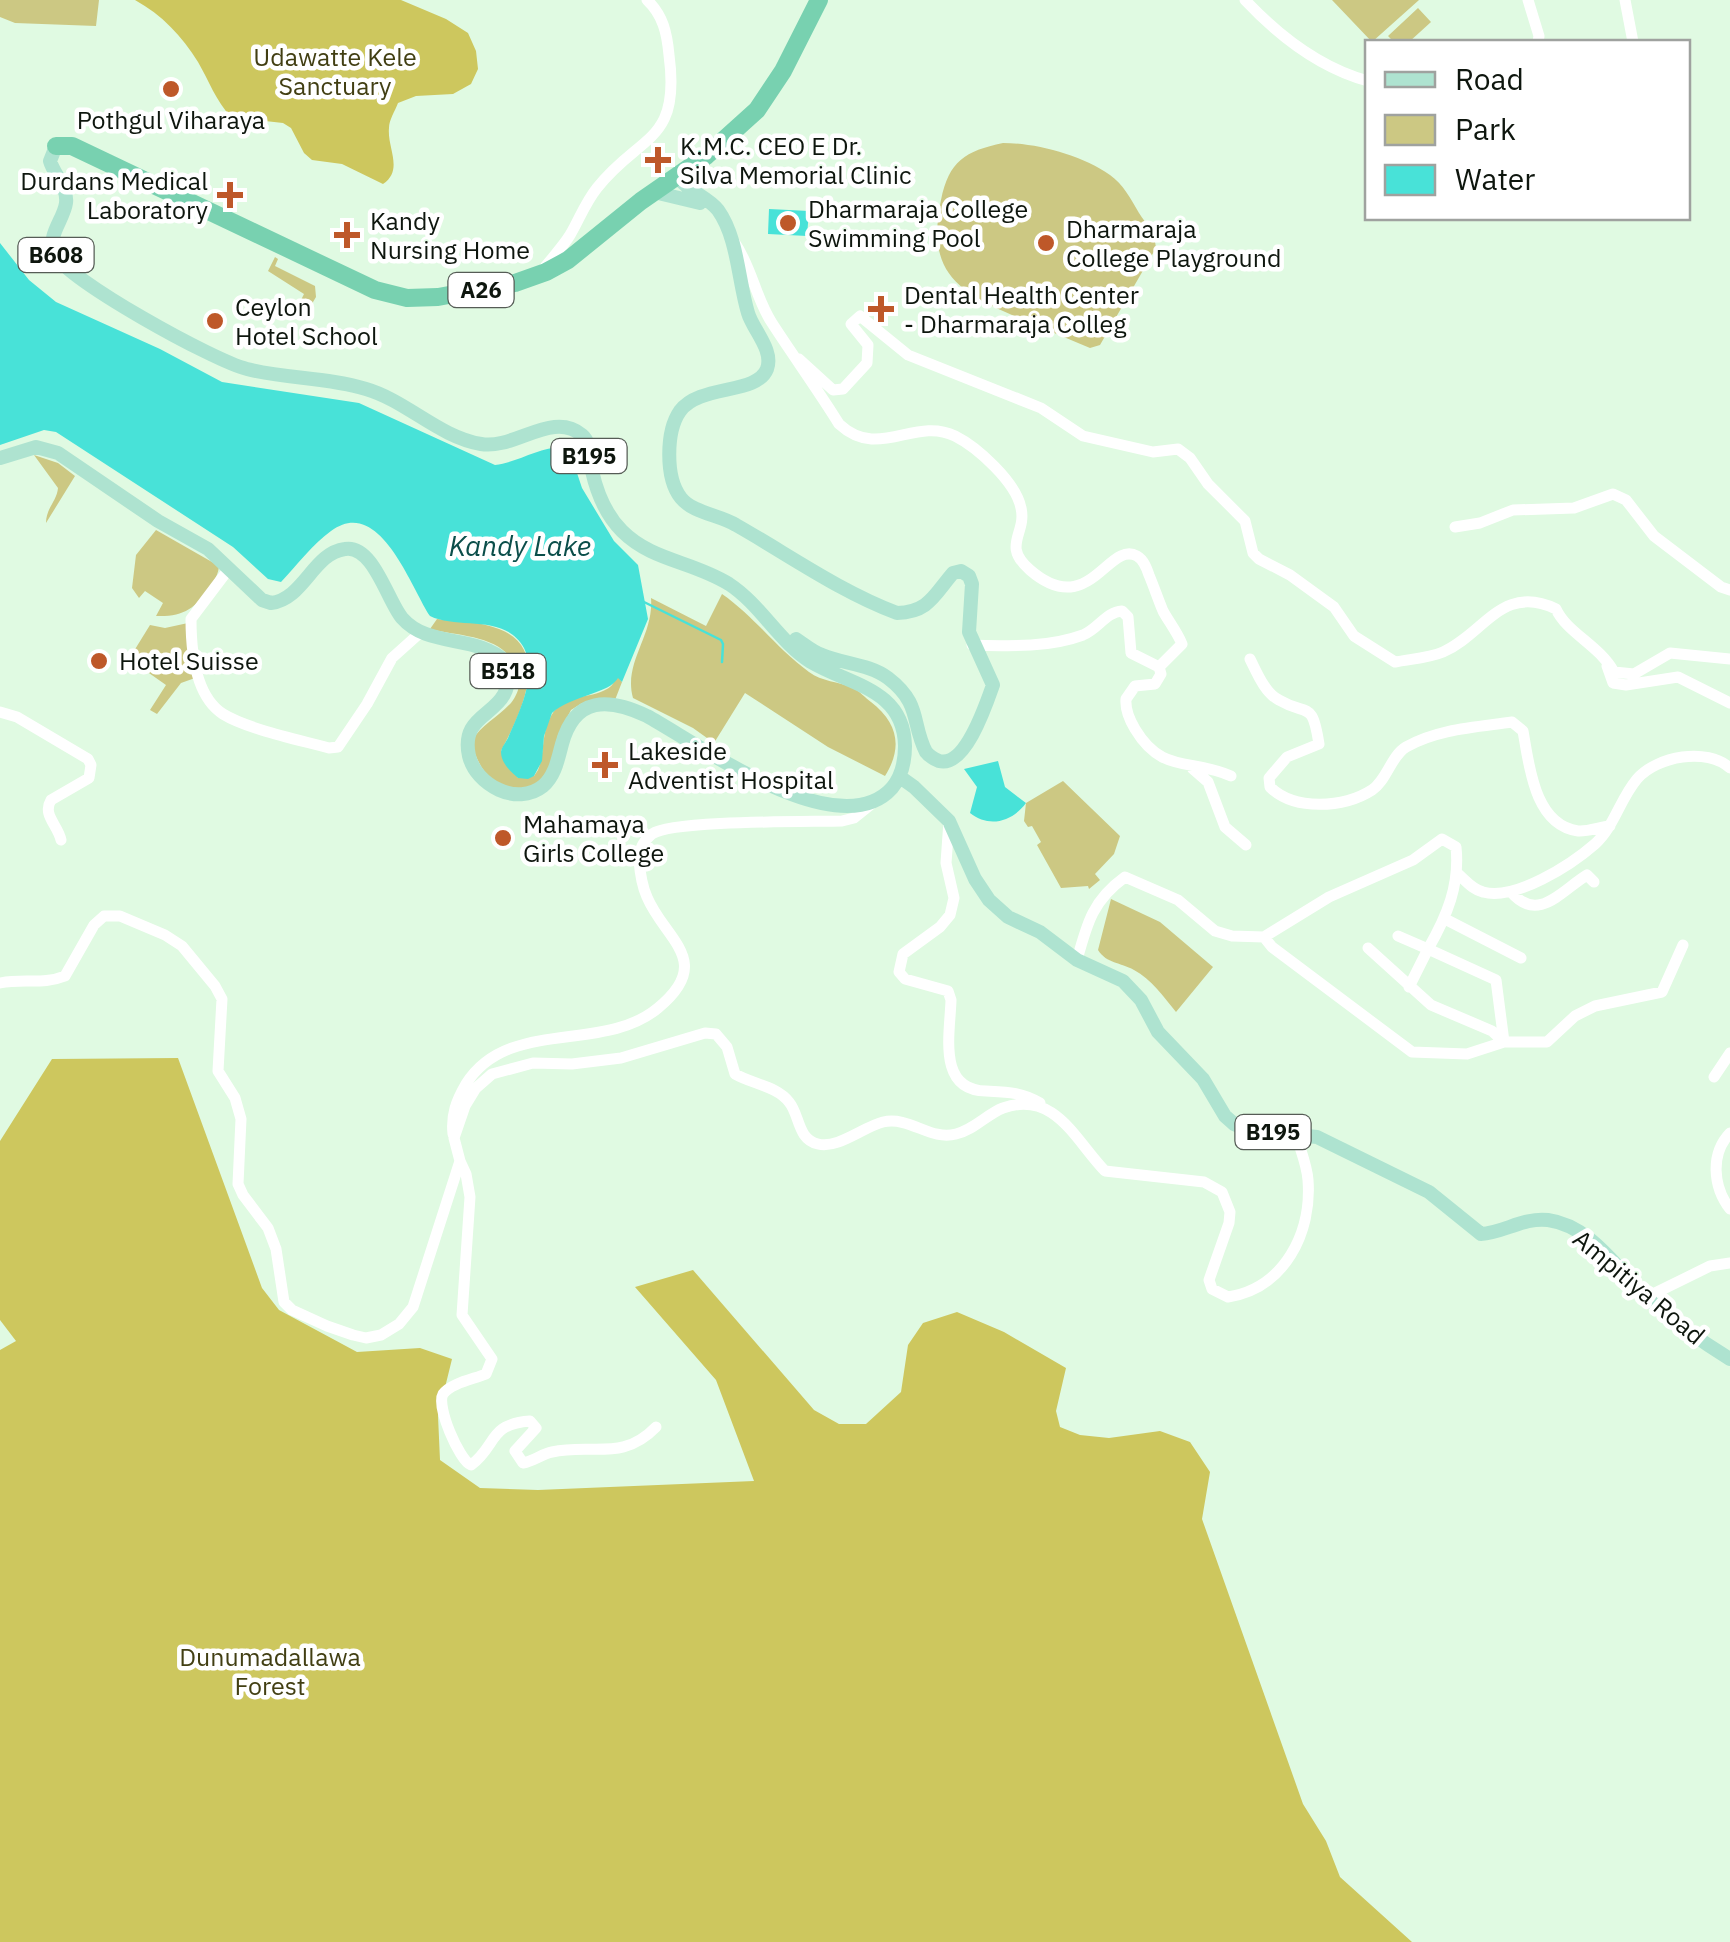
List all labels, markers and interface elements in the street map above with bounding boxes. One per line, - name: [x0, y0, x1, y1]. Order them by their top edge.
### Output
- park label: Udawatte Kele Sanctuary: [253, 40, 417, 102]
- legend: [1365, 40, 1690, 220]
- text: Road: [1455, 59, 1524, 98]
- marker: Pothgul Viharaya: [160, 78, 182, 100]
- place label: Pothgul Viharaya: [77, 103, 265, 136]
- text: Park: [1455, 109, 1516, 148]
- place label: K.M.C. CEO E Dr. Silva Memorial Clinic: [680, 129, 912, 191]
- marker: K.M.C. CEO E Dr. Silva Memorial Clinic: [645, 147, 671, 173]
- text: Water: [1455, 159, 1535, 198]
- place label: Durdans Medical Laboratory: [20, 164, 209, 226]
- marker: Durdans Medical Laboratory: [217, 182, 243, 208]
- place label: Dharmaraja College Swimming Pool: [808, 192, 1028, 254]
- place label: Kandy Nursing Home: [370, 204, 530, 266]
- marker: Dharmaraja College Swimming Pool: [777, 212, 799, 234]
- place label: Dharmaraja College Playground: [1066, 212, 1281, 274]
- marker: Kandy Nursing Home: [334, 222, 360, 248]
- marker: Dharmaraja College Playground: [1035, 232, 1057, 254]
- road number: B608: [18, 238, 94, 272]
- road number: A26: [448, 273, 514, 307]
- place label: Dental Health Center - Dharmaraja Colleg: [904, 278, 1139, 340]
- place label: Ceylon Hotel School: [235, 290, 378, 352]
- marker: Dental Health Center - Dharmaraja Colleg: [868, 296, 894, 322]
- marker: Ceylon Hotel School: [204, 310, 226, 332]
- road number: B195: [552, 439, 626, 473]
- water label: Kandy Lake: [449, 527, 591, 564]
- place label: Hotel Suisse: [119, 644, 259, 677]
- marker: Hotel Suisse: [88, 650, 110, 672]
- road number: B518: [470, 654, 546, 688]
- place label: Lakeside Adventist Hospital: [628, 734, 834, 796]
- marker: Lakeside Adventist Hospital: [592, 752, 618, 778]
- place label: Mahamaya Girls College: [523, 807, 664, 869]
- marker: Mahamaya Girls College: [492, 827, 514, 849]
- road number: B195: [1236, 1115, 1310, 1149]
- street label: Ampitiya Road: [1566, 1222, 1712, 1351]
- park label: Dunumadallawa Forest: [179, 1640, 361, 1702]

